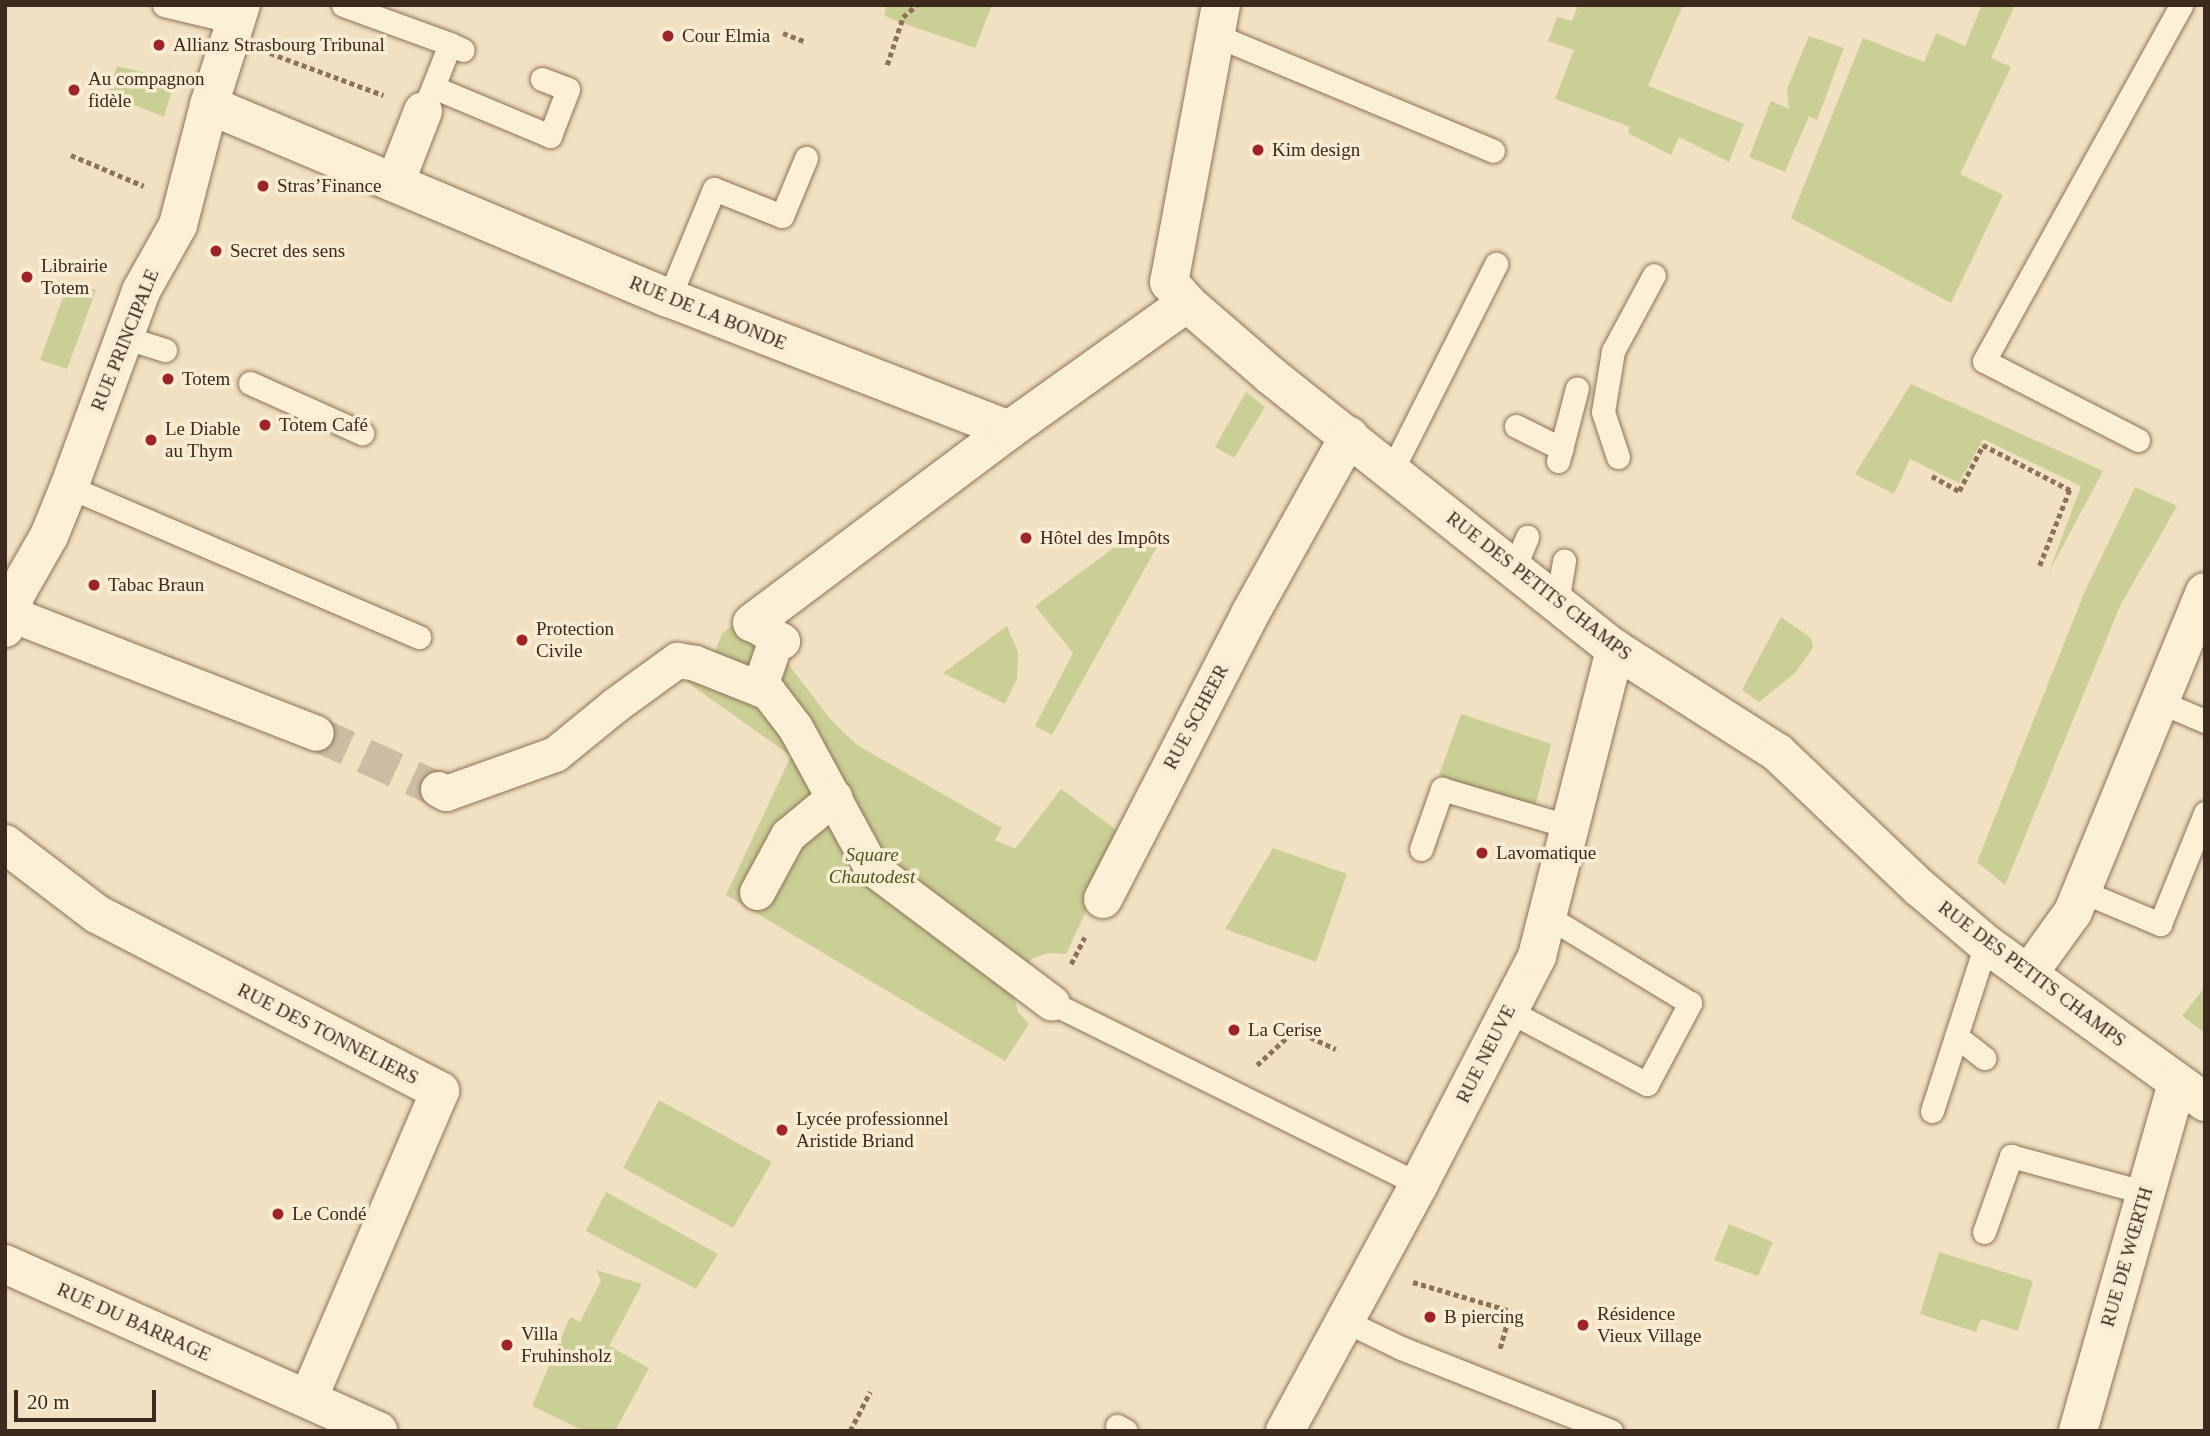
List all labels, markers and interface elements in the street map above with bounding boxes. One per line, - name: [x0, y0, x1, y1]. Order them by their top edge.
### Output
- place label: Cour Elmia: [682, 25, 770, 47]
- marker: Cour Elmia: [660, 28, 676, 44]
- place label: Allianz Strasbourg Tribunal: [173, 34, 385, 56]
- marker: Allianz Strasbourg Tribunal: [151, 37, 167, 53]
- place label: Au compagnon fidèle: [88, 68, 205, 112]
- marker: Au compagnon fidèle: [66, 82, 82, 98]
- place label: Kim design: [1272, 139, 1360, 161]
- marker: Kim design: [1250, 142, 1266, 158]
- place label: Stras’Finance: [277, 175, 381, 197]
- marker: Stras’Finance: [255, 178, 271, 194]
- place label: Secret des sens: [230, 240, 345, 262]
- marker: Secret des sens: [208, 243, 224, 259]
- place label: Librairie Totem: [41, 255, 107, 299]
- street label: RUE PRINCIPALE: [86, 266, 164, 414]
- marker: Librairie Totem: [19, 269, 35, 285]
- street label: RUE DE LA BONDE: [626, 271, 790, 355]
- place label: Totem: [182, 368, 230, 390]
- marker: Totem: [160, 371, 176, 387]
- place label: Totem Café: [279, 414, 368, 436]
- marker: Totem Café: [257, 417, 273, 433]
- place label: Le Diable au Thym: [165, 418, 240, 462]
- marker: Le Diable au Thym: [143, 432, 159, 448]
- street label: RUE DES PETITS CHAMPS: [1442, 507, 1636, 665]
- place label: Hôtel des Impôts: [1040, 527, 1170, 549]
- marker: Hôtel des Impôts: [1018, 530, 1034, 546]
- place label: Tabac Braun: [108, 574, 204, 596]
- marker: Tabac Braun: [86, 577, 102, 593]
- place label: Protection Civile: [536, 618, 614, 662]
- marker: Protection Civile: [514, 632, 530, 648]
- street label: RUE SCHEER: [1159, 661, 1233, 773]
- place label: Lavomatique: [1496, 842, 1596, 864]
- park label: Square Chautodest: [829, 844, 915, 888]
- marker: Lavomatique: [1474, 845, 1490, 861]
- street label: RUE DES PETITS CHAMPS: [1934, 896, 2130, 1052]
- street label: RUE DES TONNELIERS: [234, 978, 422, 1090]
- street label: RUE NEUVE: [1452, 1001, 1520, 1107]
- place label: La Cerise: [1248, 1019, 1321, 1041]
- marker: La Cerise: [1226, 1022, 1242, 1038]
- place label: Lycée professionnel Aristide Briand: [796, 1108, 948, 1152]
- marker: Lycée professionnel Aristide Briand: [774, 1122, 790, 1138]
- street label: RUE DE WŒRTH: [2096, 1184, 2158, 1330]
- place label: Le Condé: [292, 1203, 366, 1225]
- marker: Le Condé: [270, 1206, 286, 1222]
- street label: RUE DU BARRAGE: [54, 1278, 214, 1366]
- place label: Résidence Vieux Village: [1597, 1303, 1702, 1347]
- place label: B piercing: [1444, 1306, 1524, 1328]
- marker: B piercing: [1422, 1309, 1438, 1325]
- marker: Résidence Vieux Village: [1575, 1317, 1591, 1333]
- place label: Villa Fruhinsholz: [521, 1323, 612, 1367]
- marker: Villa Fruhinsholz: [499, 1337, 515, 1353]
- scale bar: [18, 1376, 159, 1420]
- text: 20 m: [27, 1390, 70, 1414]

